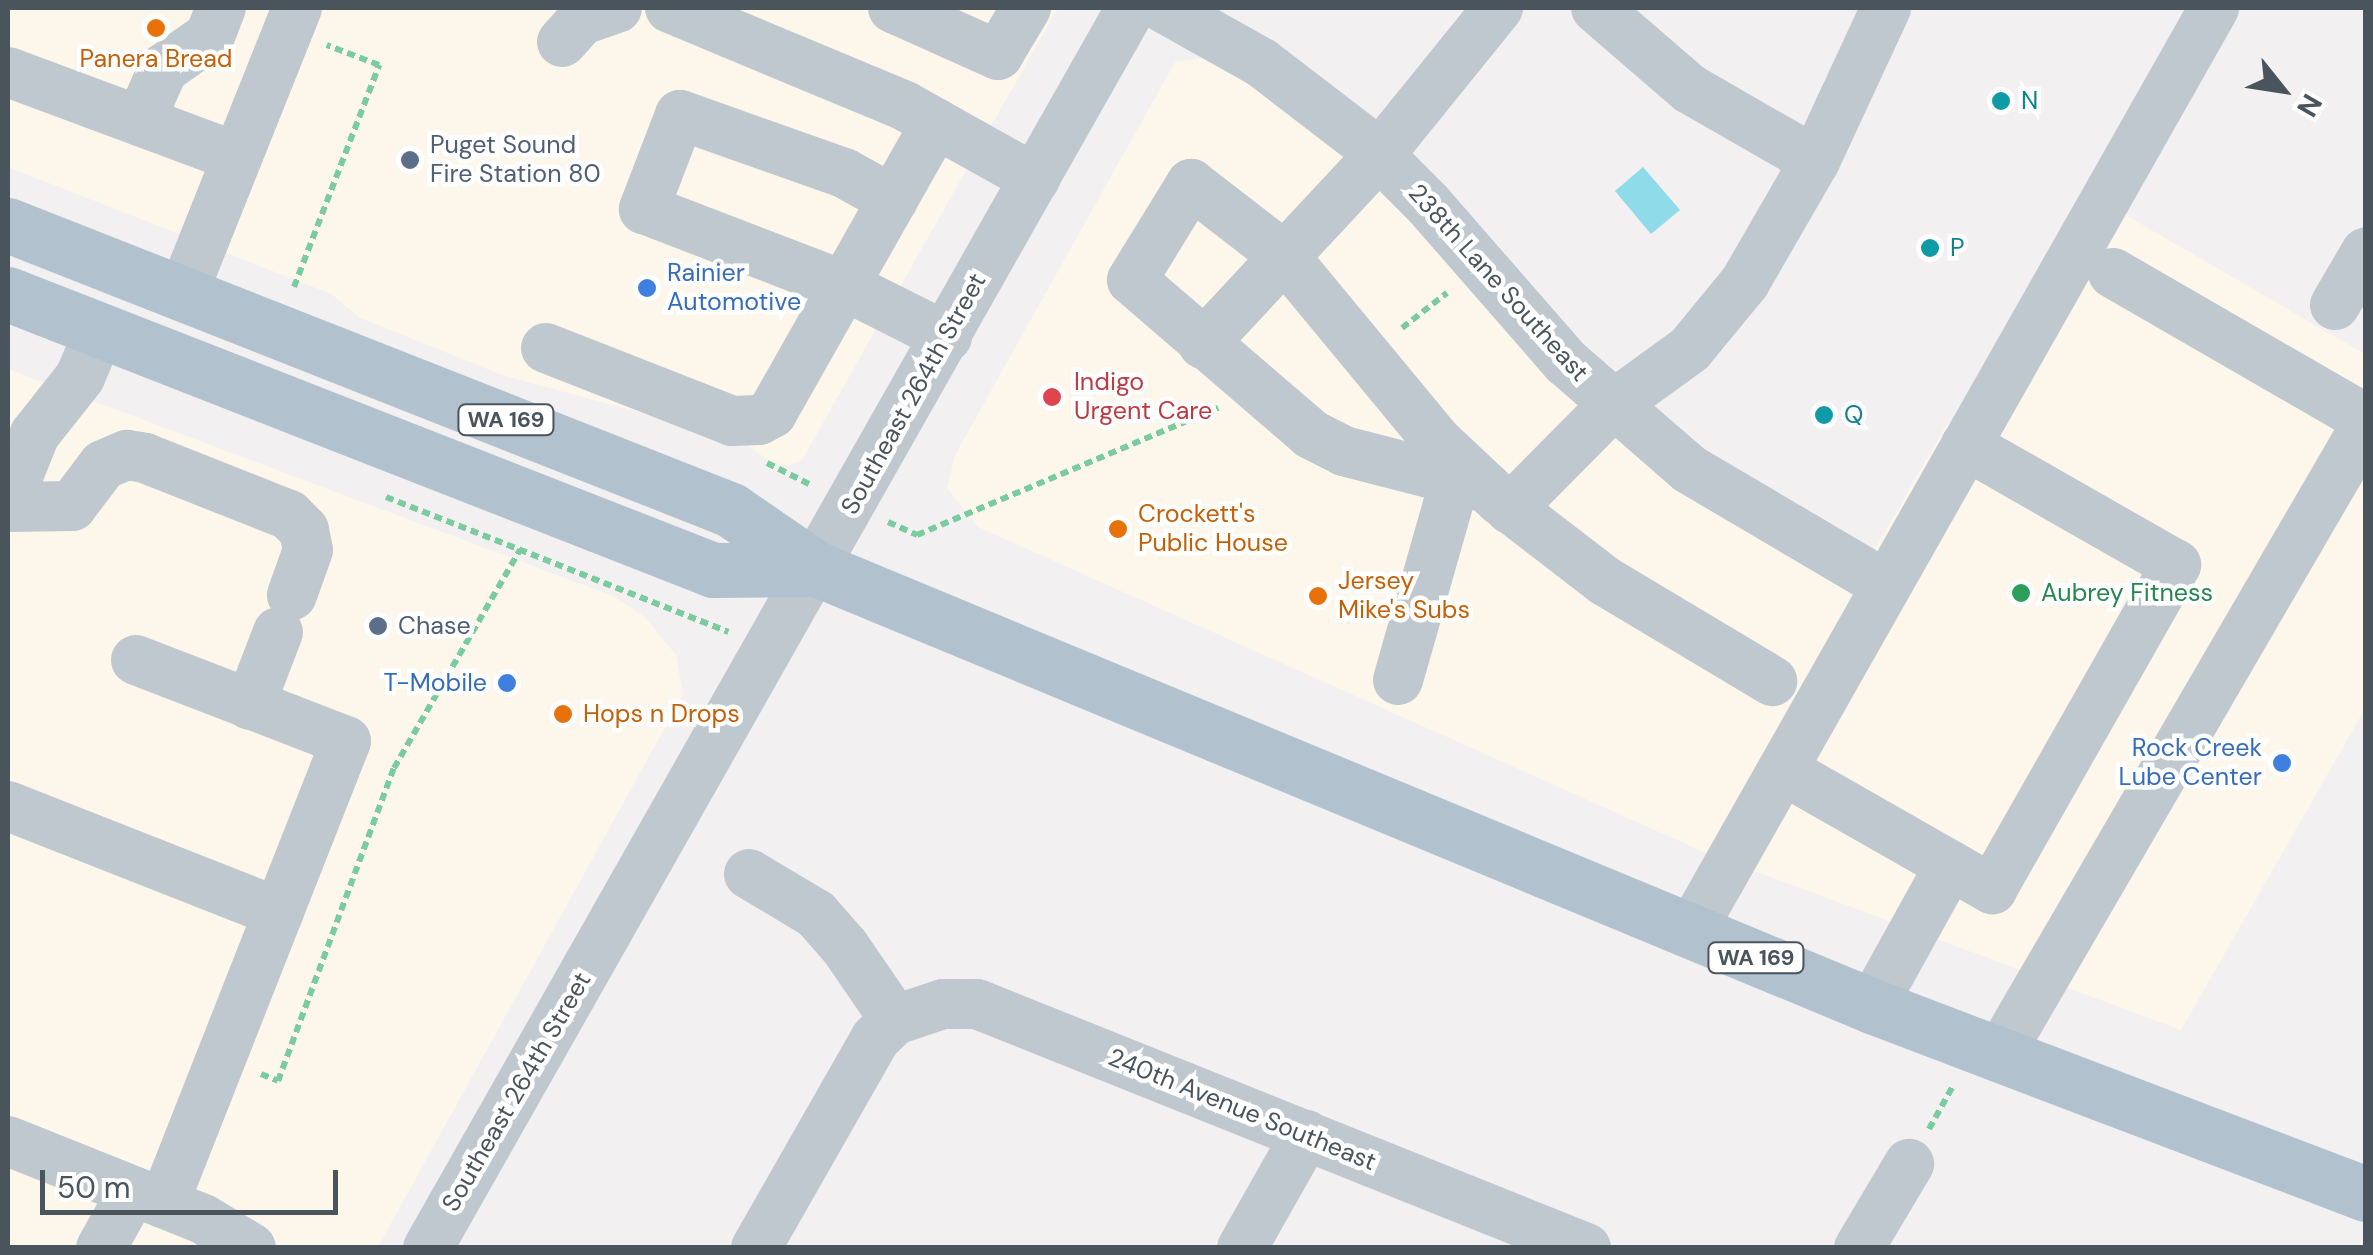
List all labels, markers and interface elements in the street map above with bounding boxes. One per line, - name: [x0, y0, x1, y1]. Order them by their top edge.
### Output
- marker: Panera Bread: [145, 17, 167, 39]
- north arrow: [2233, 40, 2333, 140]
- place label: Panera Bread: [80, 44, 232, 74]
- place label: N: [2021, 86, 2038, 116]
- text: N: [2288, 87, 2331, 123]
- marker: N: [1990, 90, 2012, 112]
- place label: Puget Sound Fire Station 80: [430, 131, 600, 190]
- marker: Puget Sound Fire Station 80: [399, 149, 421, 171]
- street label: 238th Lane Southeast: [1402, 178, 1594, 388]
- place label: P: [1950, 233, 1964, 263]
- marker: P: [1919, 237, 1941, 259]
- place label: Rainier Automotive: [667, 259, 801, 318]
- street label: Southeast 264th Street: [835, 268, 993, 520]
- marker: Rainier Automotive: [636, 277, 658, 299]
- place label: Indigo Urgent Care: [1074, 368, 1212, 427]
- marker: Indigo Urgent Care: [1039, 384, 1065, 410]
- place label: Q: [1844, 400, 1863, 430]
- road number: WA 169: [456, 403, 556, 437]
- marker: Q: [1813, 404, 1835, 426]
- place label: Crockett's Public House: [1138, 500, 1288, 559]
- marker: Crockett's Public House: [1107, 518, 1129, 540]
- place label: Jersey Mike's Subs: [1338, 567, 1470, 626]
- place label: Aubrey Fitness: [2041, 578, 2213, 608]
- marker: Aubrey Fitness: [2010, 582, 2032, 604]
- marker: Jersey Mike's Subs: [1307, 585, 1329, 607]
- place label: Chase: [398, 611, 471, 641]
- marker: Chase: [367, 615, 389, 637]
- place label: T-Mobile: [383, 668, 487, 698]
- marker: T-Mobile: [496, 672, 518, 694]
- place label: Hops n Drops: [583, 699, 740, 729]
- marker: Hops n Drops: [552, 703, 574, 725]
- place label: Rock Creek Lube Center: [2119, 734, 2262, 793]
- marker: Rock Creek Lube Center: [2271, 752, 2293, 774]
- road number: WA 169: [1706, 941, 1806, 975]
- street label: Southeast 264th Street: [436, 967, 598, 1217]
- street label: 240th Avenue Southeast: [1104, 1043, 1380, 1177]
- scale bar: [45, 1150, 342, 1212]
- text: 50 m: [57, 1168, 131, 1207]

